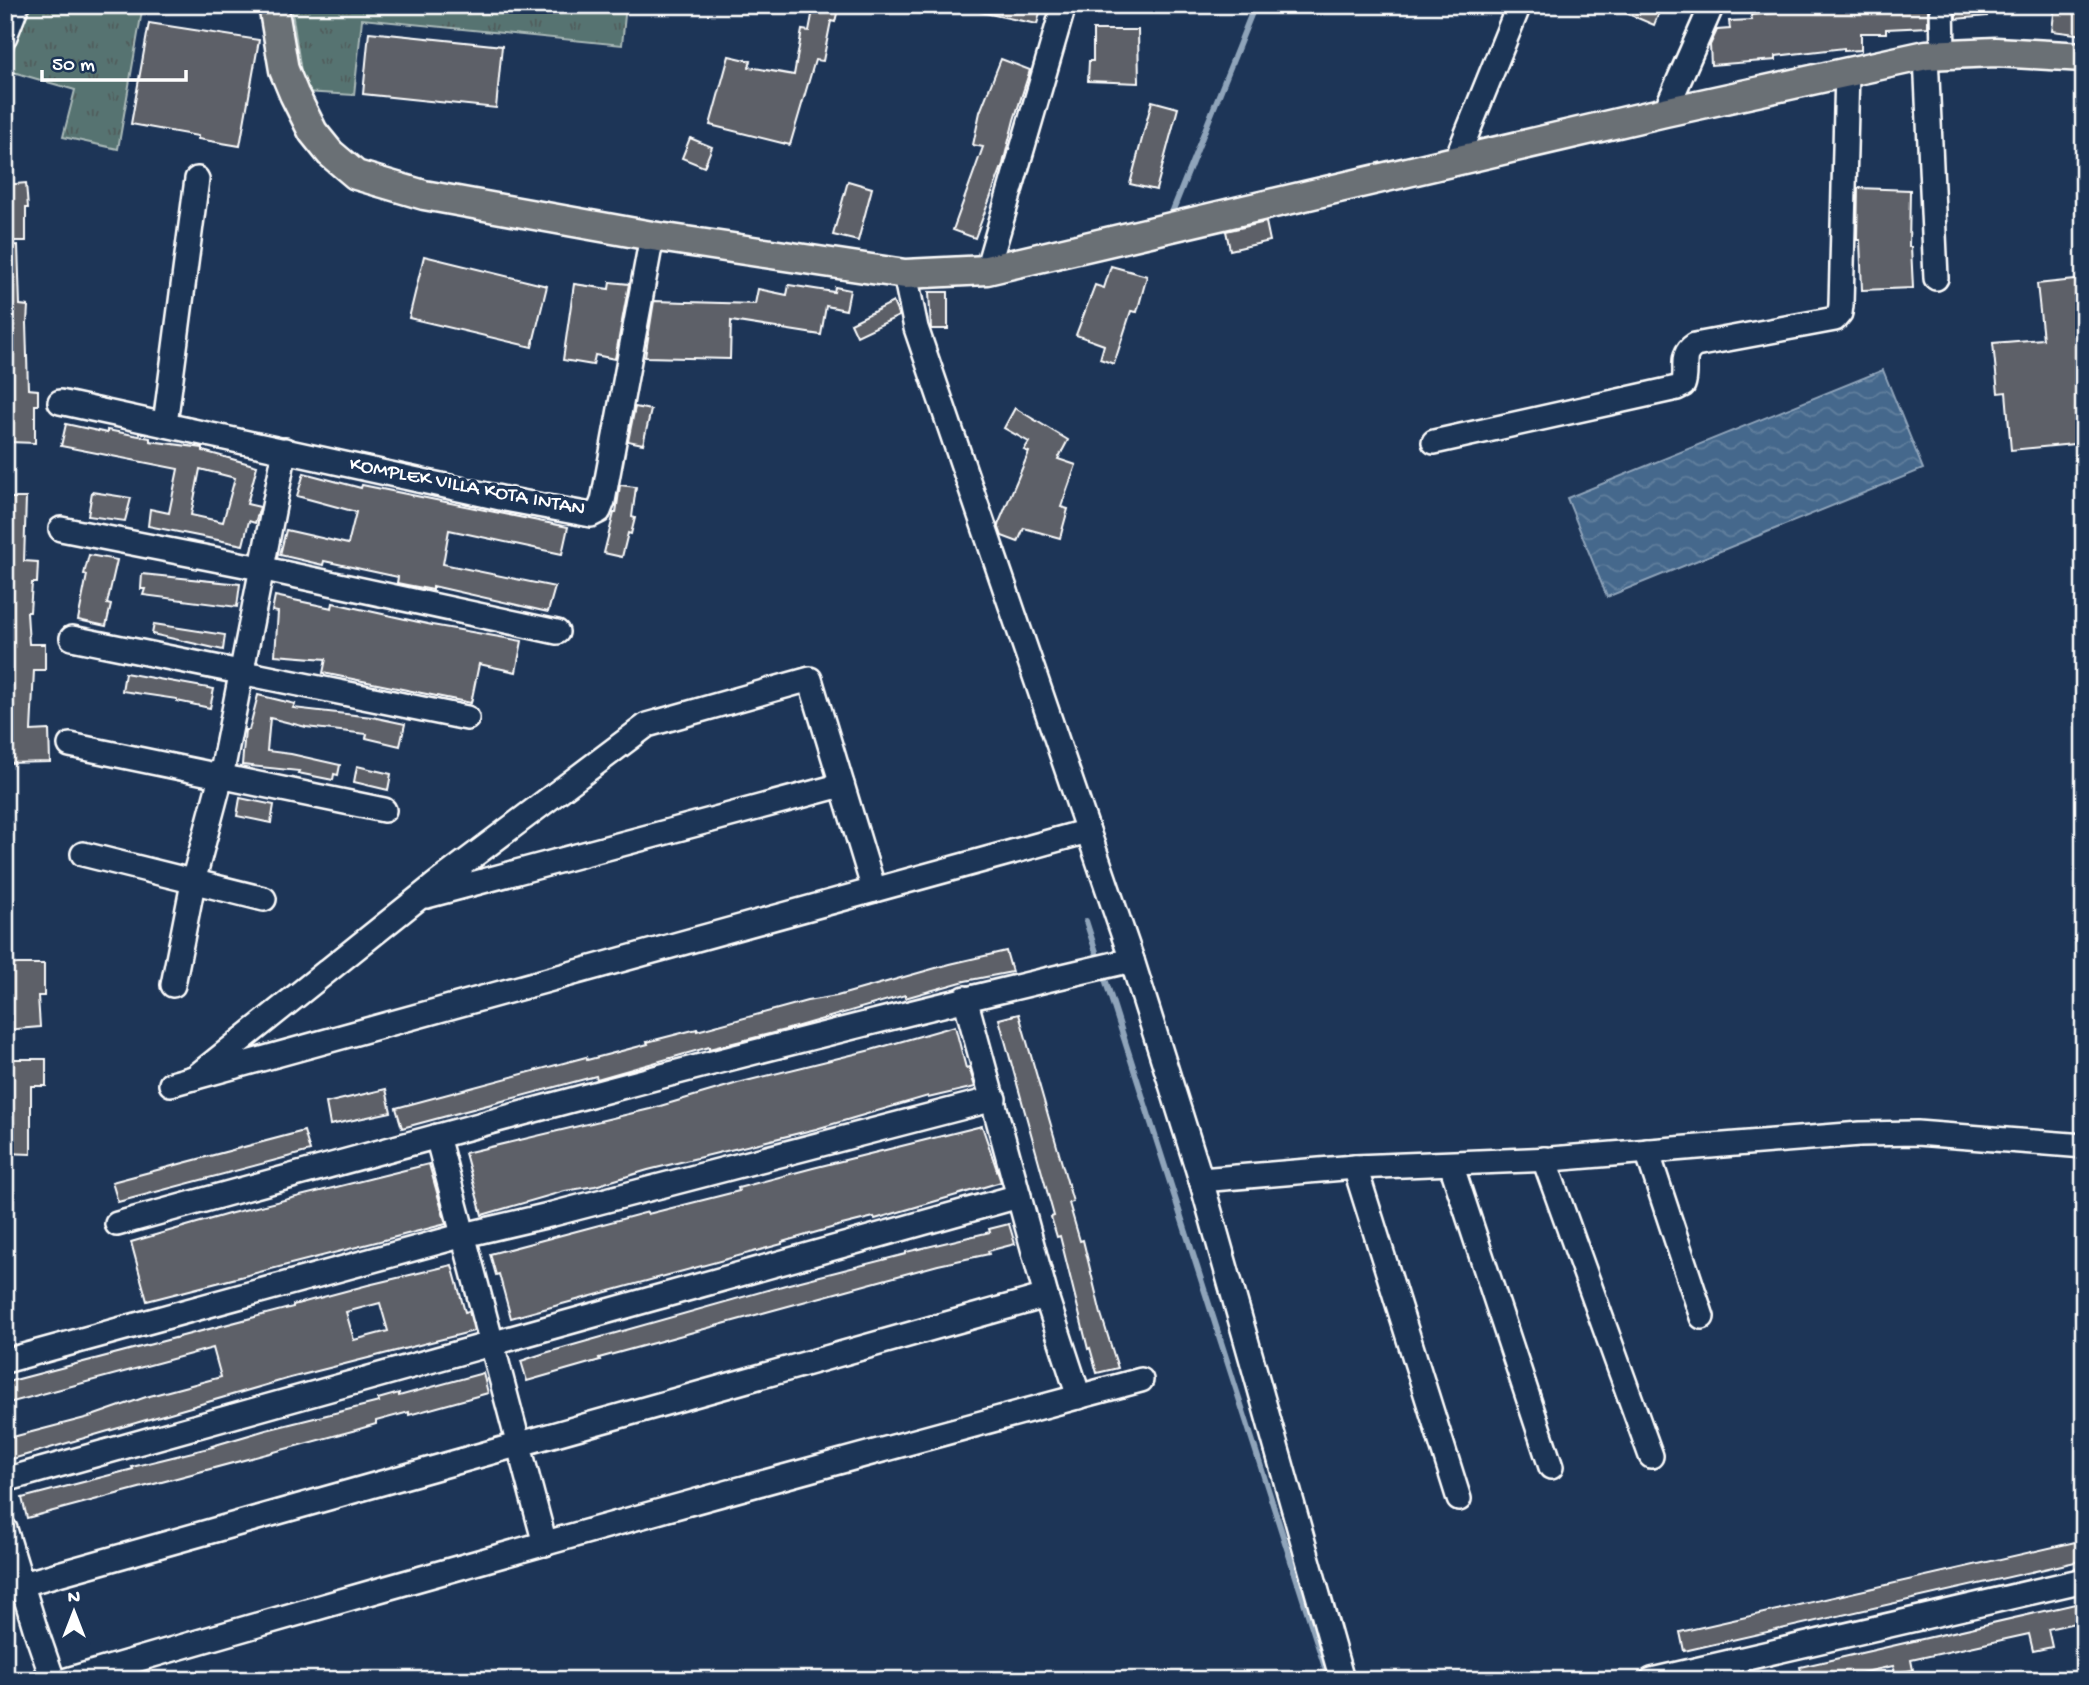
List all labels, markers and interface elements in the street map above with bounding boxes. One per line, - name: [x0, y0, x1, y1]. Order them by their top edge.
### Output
- scale bar: [42, 38, 186, 82]
- text: 50 m: [52, 54, 95, 79]
- street label: KOMPLEK VILLA KOTA INTAN: [347, 453, 587, 523]
- north arrow: [38, 1576, 108, 1646]
- text: N: [68, 1587, 80, 1610]

